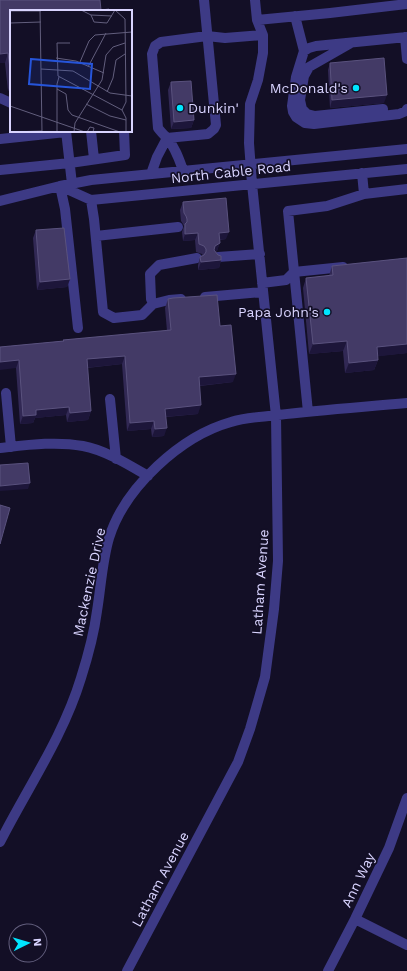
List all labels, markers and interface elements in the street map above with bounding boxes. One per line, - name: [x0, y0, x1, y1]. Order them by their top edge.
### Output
- inset map: [10, 10, 132, 132]
- place label: McDonald's: [270, 80, 348, 96]
- marker: McDonald's: [351, 83, 361, 93]
- place label: Dunkin': [188, 100, 239, 116]
- marker: Dunkin': [175, 103, 185, 113]
- street label: North Cable Road: [170, 158, 292, 186]
- place label: Papa John's: [238, 304, 319, 320]
- marker: Papa John's: [322, 307, 332, 317]
- street label: Mackenzie Drive: [70, 526, 108, 638]
- street label: Latham Avenue: [248, 529, 272, 635]
- street label: Latham Avenue: [128, 829, 192, 929]
- street label: Ann Way: [338, 849, 378, 910]
- north arrow: [8, 923, 48, 963]
- text: N: [31, 938, 44, 947]

